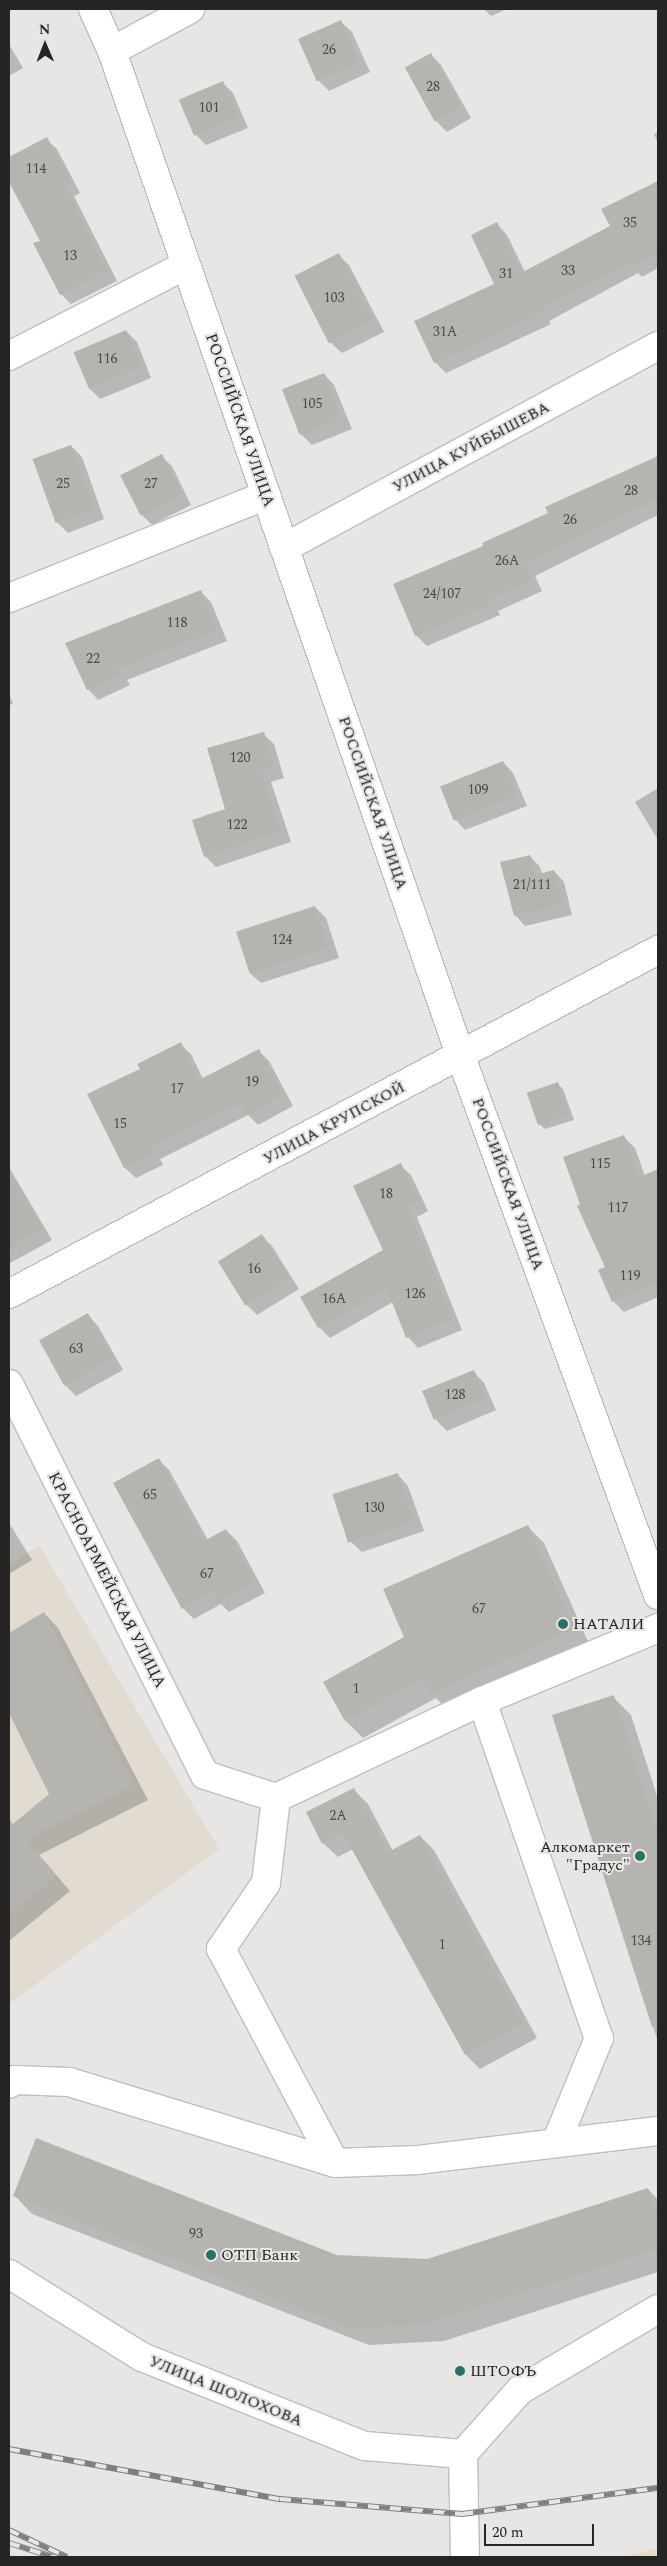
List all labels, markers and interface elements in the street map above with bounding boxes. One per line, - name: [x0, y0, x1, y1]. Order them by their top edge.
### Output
- text: N: [39, 19, 51, 40]
- north arrow: [20, 20, 70, 70]
- house number: 26: [322, 42, 336, 58]
- house number: 28: [426, 79, 440, 95]
- house number: 101: [199, 100, 219, 116]
- house number: 114: [26, 161, 46, 177]
- house number: 35: [623, 215, 637, 231]
- house number: 13: [63, 248, 77, 264]
- house number: 33: [561, 263, 575, 279]
- house number: 31: [499, 266, 513, 282]
- house number: 103: [324, 290, 344, 306]
- house number: 31А: [433, 324, 457, 340]
- street label: РОССИЙСКАЯ УЛИЦА: [201, 331, 279, 509]
- house number: 116: [97, 351, 117, 367]
- house number: 105: [302, 396, 322, 412]
- street label: УЛИЦА КУЙБЫШЕВА: [389, 397, 553, 497]
- house number: 25: [56, 476, 70, 492]
- house number: 27: [144, 476, 158, 492]
- house number: 28: [624, 483, 638, 499]
- house number: 26: [563, 512, 577, 528]
- house number: 26А: [495, 553, 519, 569]
- house number: 24/107: [423, 586, 461, 602]
- house number: 118: [167, 615, 187, 631]
- house number: 22: [86, 651, 100, 667]
- street label: РОССИЙСКАЯ УЛИЦА: [334, 714, 412, 892]
- house number: 120: [230, 750, 250, 766]
- house number: 109: [468, 782, 488, 798]
- house number: 122: [227, 817, 247, 833]
- house number: 21/111: [513, 877, 551, 893]
- house number: 124: [272, 932, 292, 948]
- house number: 19: [245, 1074, 259, 1090]
- street label: УЛИЦА КРУПСКОЙ: [260, 1077, 408, 1169]
- house number: 17: [170, 1081, 184, 1097]
- street label: РОССИЙСКАЯ УЛИЦА: [468, 1095, 548, 1273]
- house number: 15: [113, 1116, 127, 1132]
- house number: 115: [590, 1156, 610, 1172]
- house number: 18: [379, 1186, 393, 1202]
- house number: 117: [608, 1200, 628, 1216]
- house number: 16: [247, 1261, 261, 1277]
- house number: 119: [620, 1268, 640, 1284]
- house number: 126: [405, 1286, 425, 1302]
- house number: 16А: [322, 1291, 346, 1307]
- house number: 63: [69, 1341, 83, 1357]
- house number: 128: [445, 1387, 465, 1403]
- street label: КРАСНОАРМЕЙСКАЯ УЛИЦА: [44, 1469, 170, 1691]
- house number: 65: [143, 1487, 157, 1503]
- house number: 130: [364, 1500, 384, 1516]
- house number: 67: [200, 1566, 214, 1582]
- house number: 67: [472, 1601, 486, 1617]
- place label: НАТАЛИ: [573, 1614, 644, 1634]
- marker: НАТАЛИ: [557, 1618, 569, 1630]
- house number: 1: [353, 1681, 359, 1697]
- house number: 2А: [329, 1808, 347, 1824]
- place label: Алкомаркет "Градус": [540, 1837, 630, 1875]
- marker: Алкомаркет "Градус": [634, 1850, 646, 1862]
- house number: 134: [631, 1933, 651, 1949]
- house number: 1: [439, 1937, 445, 1953]
- house number: 93: [189, 2226, 203, 2242]
- place label: ОТП Банк: [221, 2245, 298, 2265]
- marker: ОТП Банк: [205, 2249, 217, 2261]
- street label: УЛИЦА ШОЛОХОВА: [147, 2351, 305, 2431]
- place label: ШТОФЪ: [470, 2361, 536, 2381]
- marker: ШТОФЪ: [454, 2365, 466, 2377]
- scale bar: [487, 2514, 597, 2546]
- text: 20 m: [492, 2521, 524, 2544]

